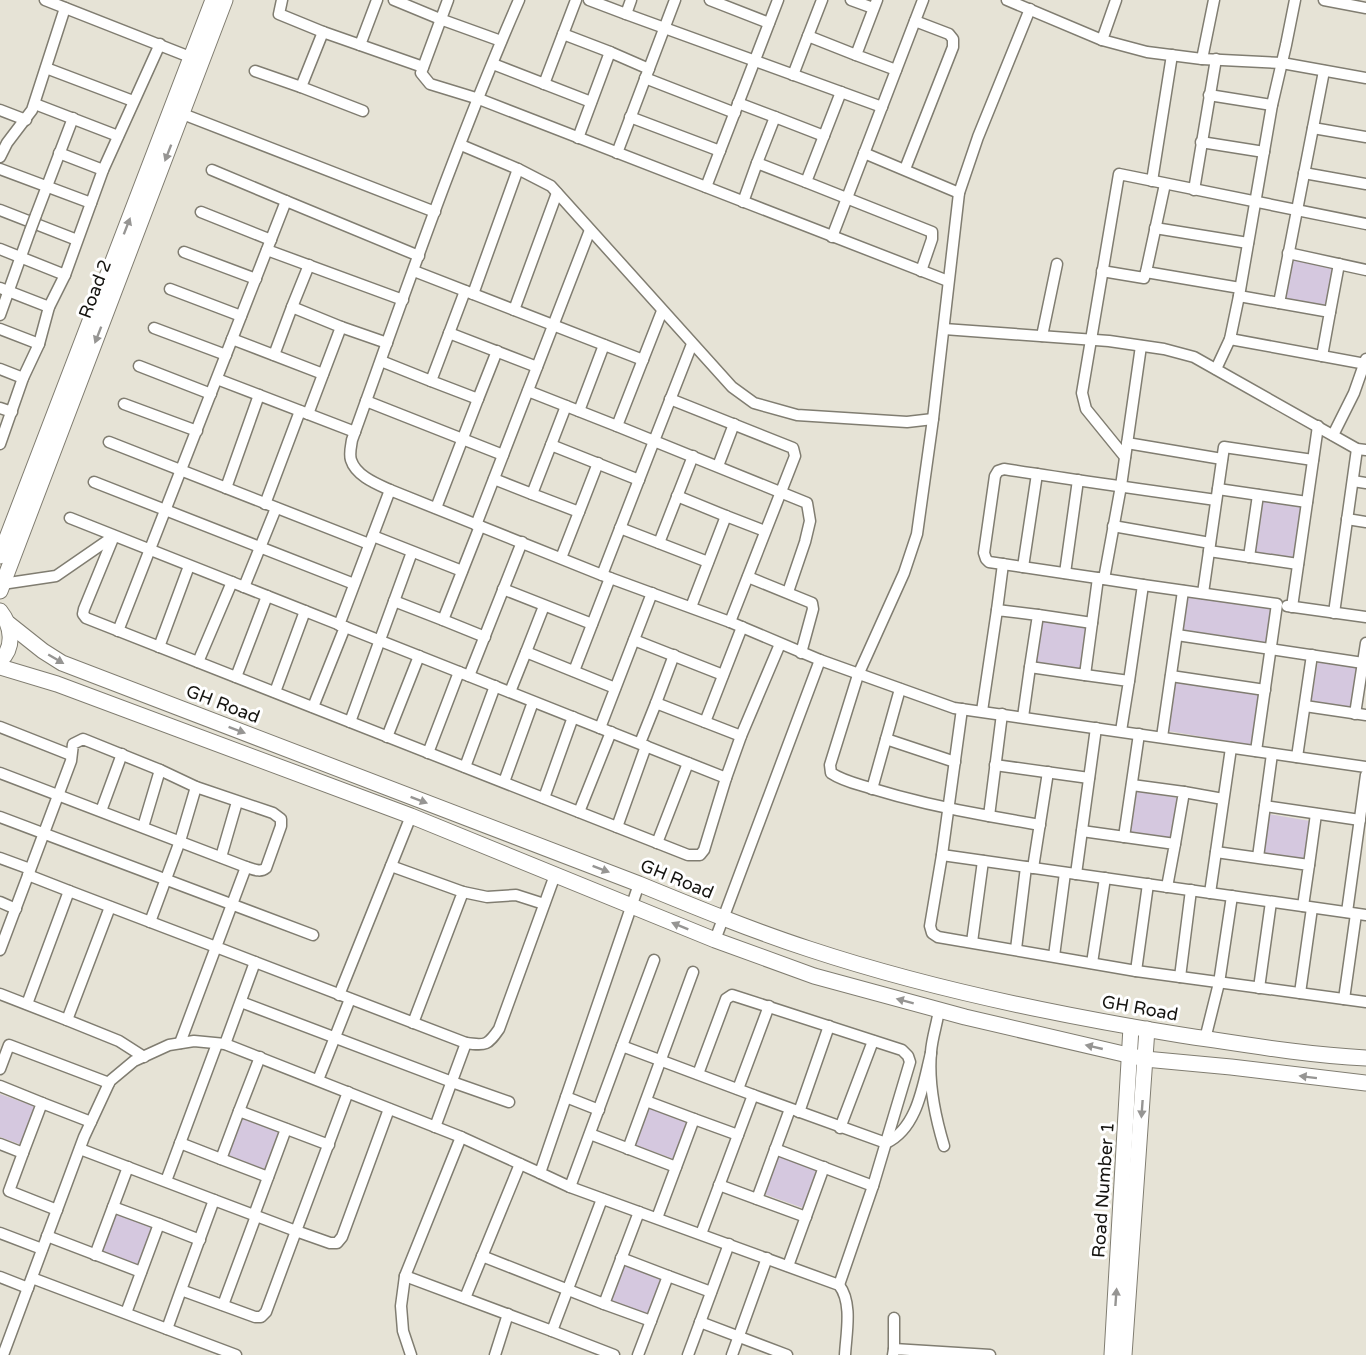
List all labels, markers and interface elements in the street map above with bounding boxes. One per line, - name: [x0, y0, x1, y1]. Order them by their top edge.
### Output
- one-way arrow: [163, 144, 172, 162]
- one-way arrow: [122, 217, 132, 235]
- street label: Road 2: [74, 256, 116, 322]
- one-way arrow: [93, 326, 102, 344]
- one-way arrow: [47, 653, 64, 663]
- street label: GH Road: [183, 680, 263, 728]
- one-way arrow: [228, 726, 246, 735]
- one-way arrow: [410, 795, 428, 805]
- street label: GH Road: [637, 854, 717, 904]
- one-way arrow: [592, 865, 610, 875]
- one-way arrow: [671, 921, 689, 930]
- street label: GH Road: [1100, 990, 1180, 1026]
- one-way arrow: [896, 996, 914, 1005]
- one-way arrow: [1085, 1042, 1104, 1051]
- one-way arrow: [1298, 1072, 1317, 1081]
- one-way arrow: [1137, 1099, 1146, 1118]
- street label: Road Number 1: [1087, 1121, 1119, 1259]
- one-way arrow: [1111, 1287, 1120, 1306]

